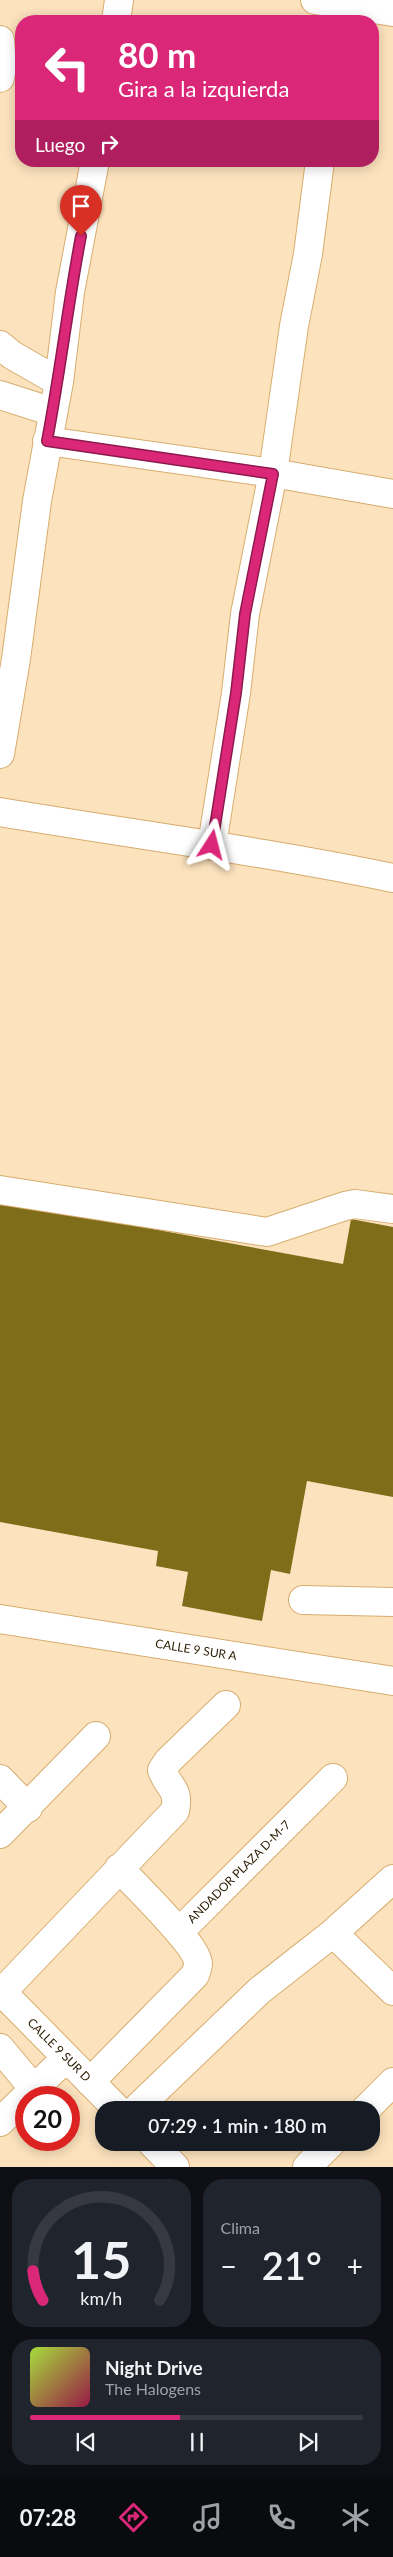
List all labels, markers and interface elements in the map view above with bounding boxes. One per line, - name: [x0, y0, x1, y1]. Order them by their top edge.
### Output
- text: 80 m: [118, 33, 196, 75]
- icon: left: [35, 35, 100, 100]
- text: Gira a la izquierda: [118, 75, 289, 102]
- icon: right: [95, 130, 123, 158]
- text: Luego: [35, 133, 85, 156]
- pin: [60, 185, 102, 236]
- icon: arrive: [67, 192, 95, 220]
- position arrow: [185, 818, 237, 870]
- street label: CALLE 9 SUR A: [154, 1636, 239, 1663]
- street label: ANDADOR PLAZA D-M-7: [184, 1817, 293, 1926]
- street label: CALLE 9 SUR D: [25, 2015, 94, 2084]
- speed limit sign: 20: [15, 2086, 80, 2151]
- text: 07:29 · 1 min · 180 m: [148, 2114, 327, 2137]
- text: Clima: [221, 2218, 260, 2237]
- text: 15: [71, 2228, 131, 2290]
- text: 21°: [262, 2242, 322, 2288]
- text: −: [221, 2249, 237, 2283]
- text: +: [347, 2249, 363, 2283]
- text: km/h: [80, 2287, 122, 2309]
- text: Night Drive: [105, 2356, 203, 2379]
- text: The Halogens: [105, 2379, 201, 2398]
- icon: previous: [72, 2428, 100, 2456]
- icon: pause: [183, 2428, 211, 2456]
- icon: next: [294, 2428, 322, 2456]
- icon: directions: [116, 2500, 151, 2535]
- icon: music: [190, 2500, 225, 2535]
- icon: phone: [264, 2500, 299, 2535]
- icon: climate: [338, 2500, 373, 2535]
- text: 07:28: [20, 2504, 76, 2531]

